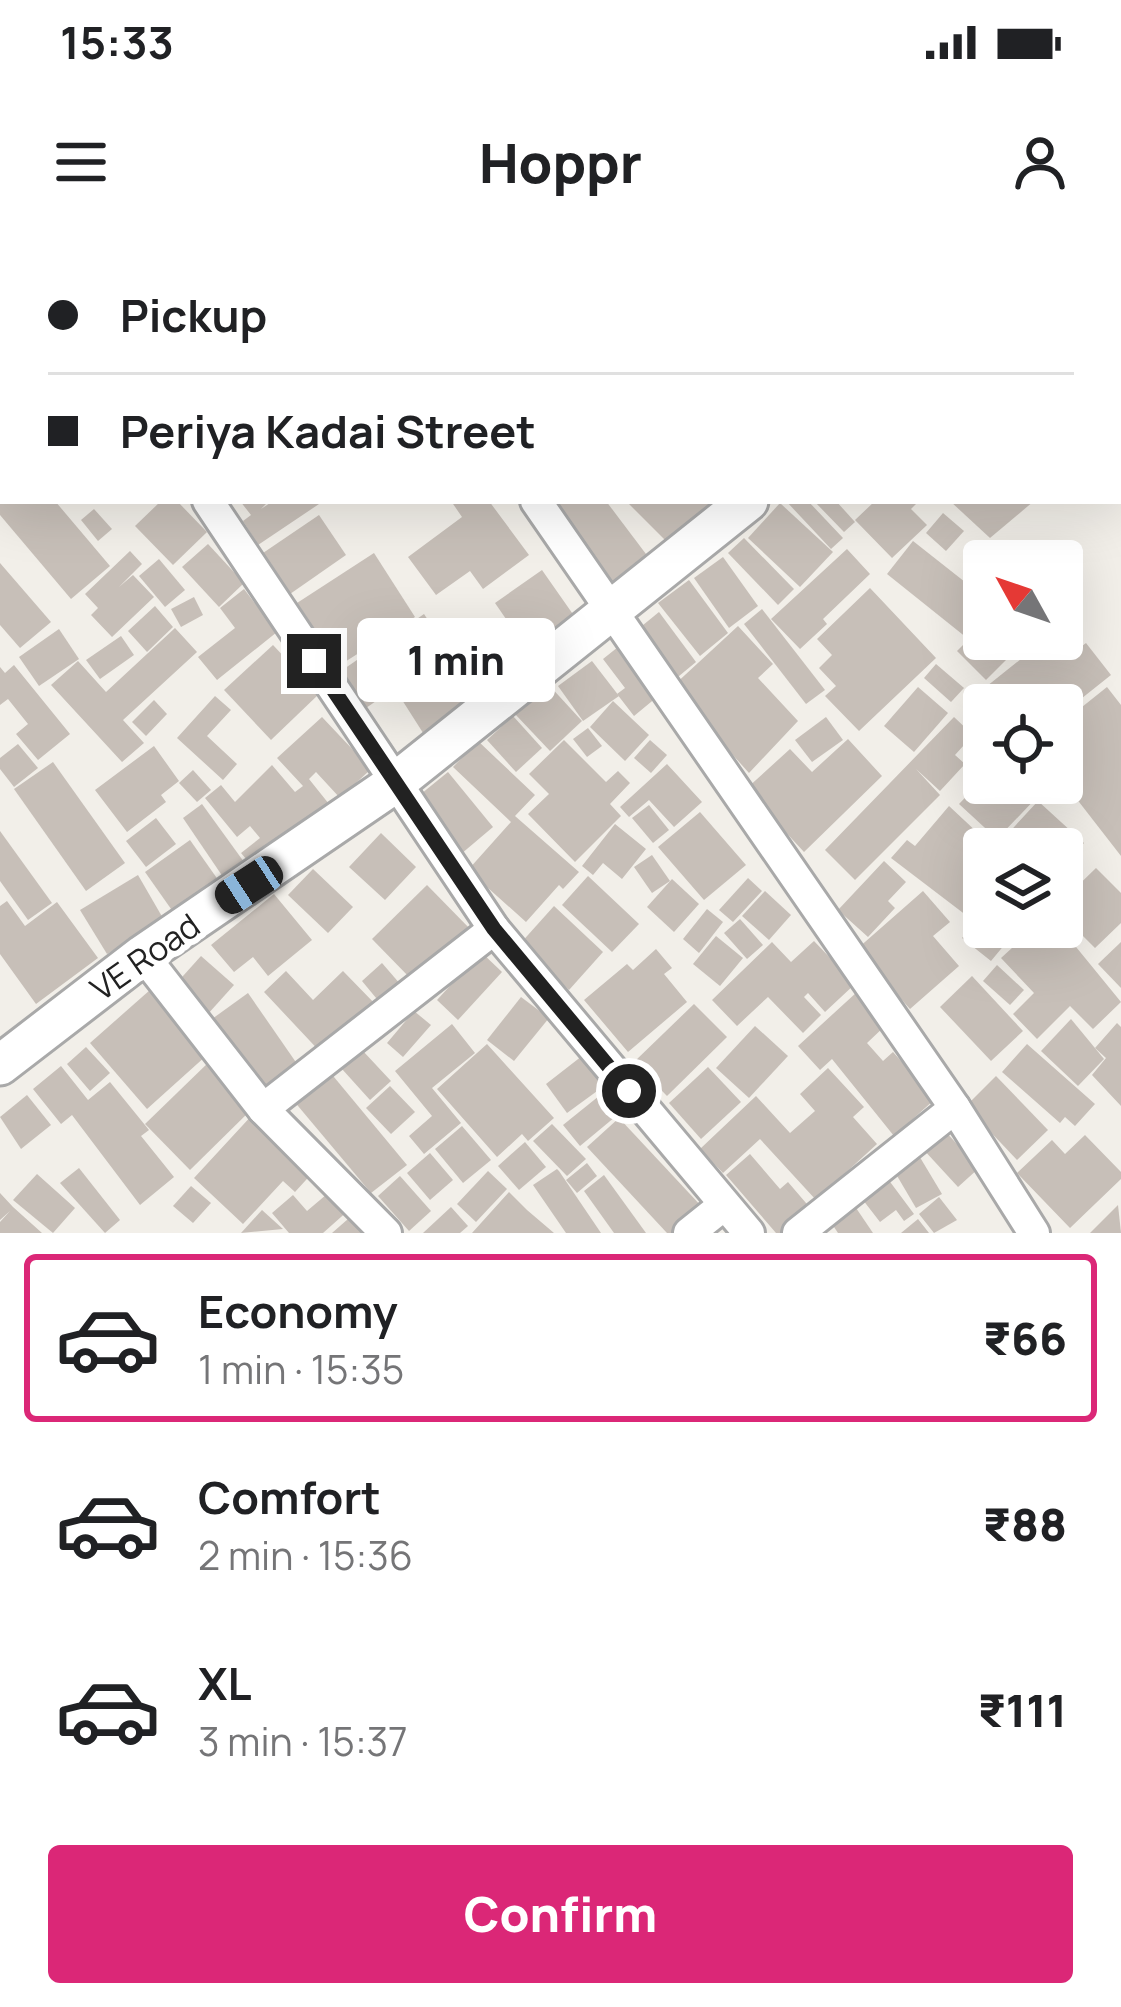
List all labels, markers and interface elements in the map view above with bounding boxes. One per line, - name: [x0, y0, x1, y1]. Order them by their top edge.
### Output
- text: 15:33: [60, 11, 174, 73]
- text: Hoppr: [479, 125, 642, 199]
- icon: menu: [48, 129, 114, 195]
- icon: person: [1007, 129, 1073, 195]
- text: Pickup: [120, 284, 267, 346]
- text: Periya Kadai Street: [120, 400, 536, 462]
- north arrow: [963, 540, 1083, 660]
- map controls: [963, 540, 1083, 948]
- callout: 1 min: [356, 619, 554, 703]
- text: 1 min: [407, 633, 505, 687]
- route end: [287, 634, 341, 688]
- button: locate: [963, 684, 1083, 804]
- button: layers: [963, 828, 1083, 948]
- car: [209, 850, 289, 920]
- street label: VE Road: [81, 903, 208, 1010]
- route start: [602, 1064, 656, 1118]
- text: Economy: [198, 1280, 398, 1342]
- icon: car: [54, 1284, 162, 1392]
- text: ₹66: [983, 1307, 1067, 1369]
- text: 1 min · 15:35: [198, 1342, 404, 1396]
- text: Comfort: [198, 1466, 381, 1528]
- icon: car: [54, 1470, 162, 1578]
- text: ₹88: [983, 1493, 1067, 1555]
- text: 2 min · 15:36: [198, 1528, 413, 1582]
- text: XL: [198, 1652, 252, 1714]
- icon: car: [54, 1656, 162, 1764]
- text: ₹111: [978, 1679, 1067, 1741]
- text: 3 min · 15:37: [198, 1714, 408, 1768]
- button: Confirm: [48, 1845, 1073, 1983]

